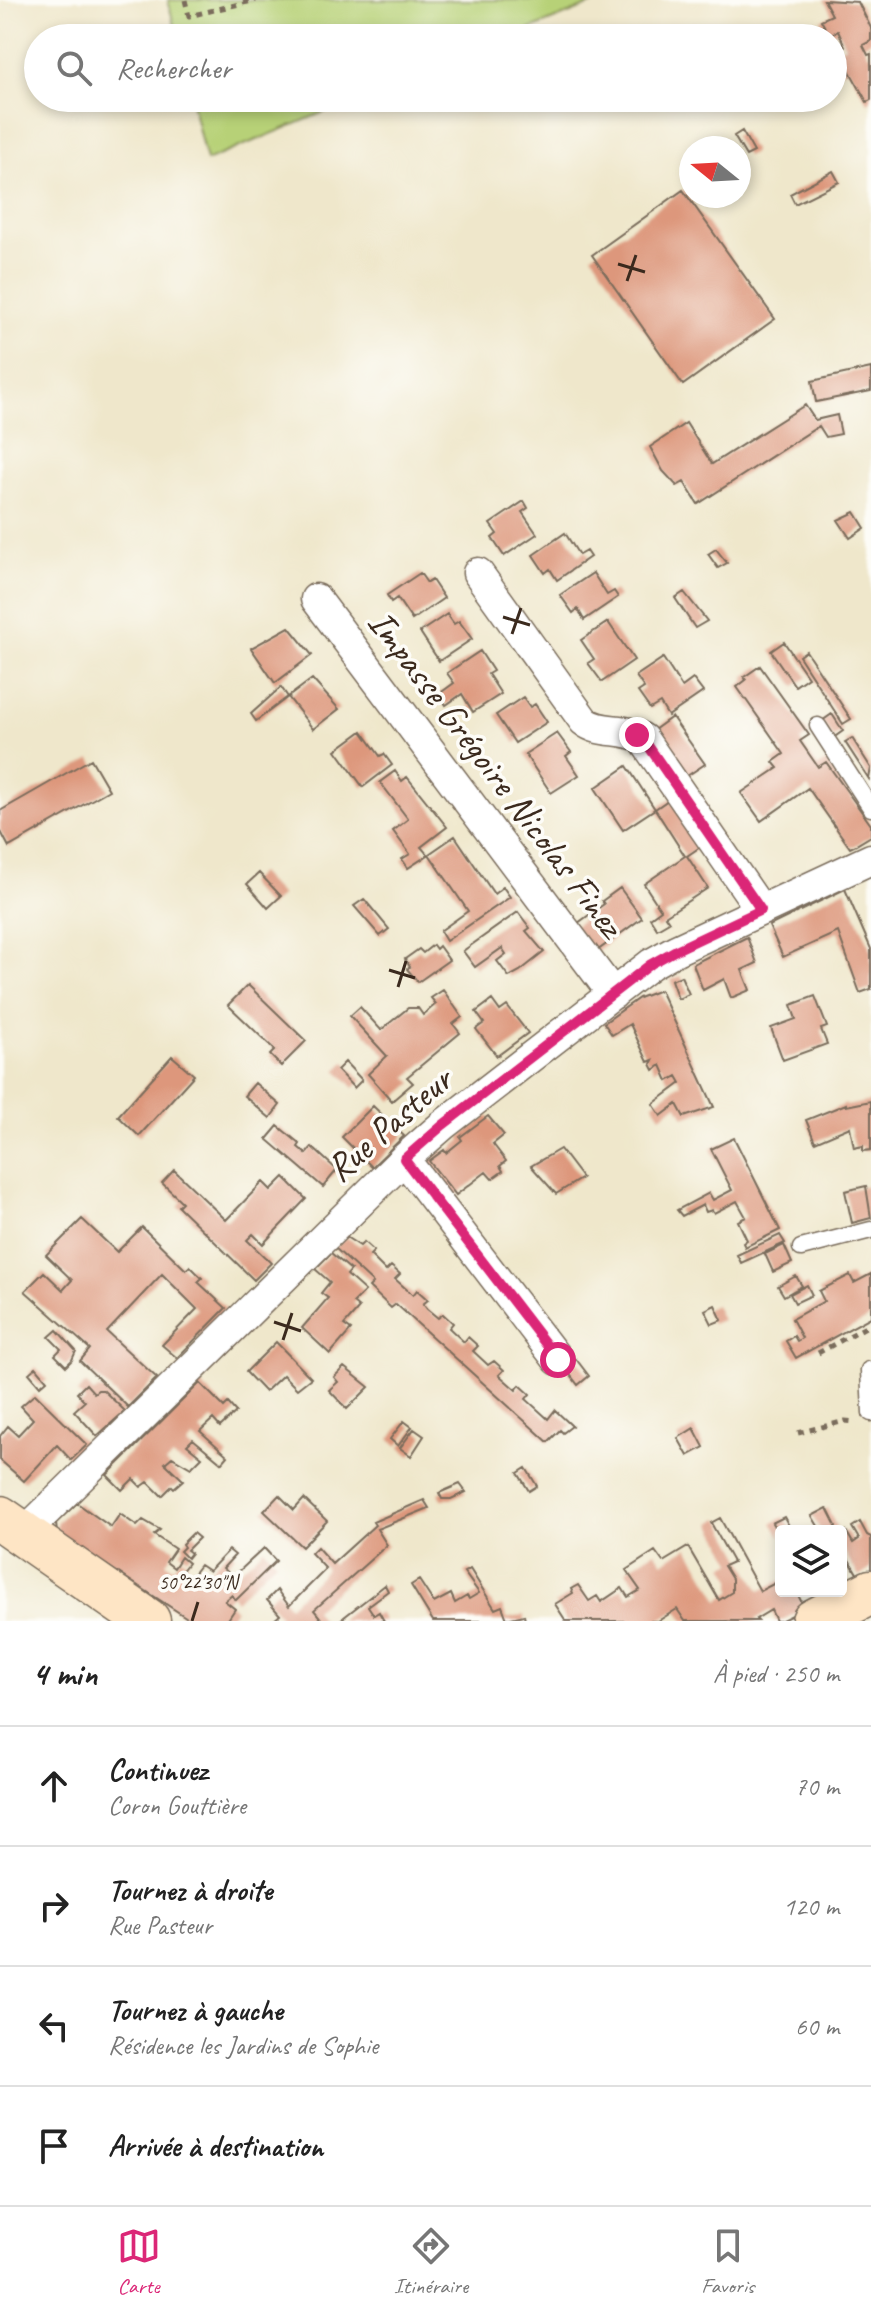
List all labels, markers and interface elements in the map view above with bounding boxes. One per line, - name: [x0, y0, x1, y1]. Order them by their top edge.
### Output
- search box: [24, 24, 847, 112]
- icon: search: [52, 46, 96, 90]
- text: Rechercher: [116, 49, 231, 87]
- north arrow: [679, 136, 751, 208]
- street label: Impasse Grégoire Nicolas Finez: [358, 600, 637, 949]
- route end: [619, 717, 655, 753]
- street label: Rue Pasteur: [316, 1054, 464, 1192]
- route start: [540, 1342, 576, 1378]
- map controls: [775, 1525, 847, 1597]
- button: layers: [775, 1525, 847, 1597]
- text: 50°22'30"N: [159, 1570, 240, 1595]
- text: 4 min: [32, 1652, 97, 1695]
- text: À pied · 250 m: [713, 1657, 839, 1690]
- text: Continuez: [108, 1751, 207, 1789]
- icon: ahead: [32, 1764, 76, 1808]
- text: 70 m: [795, 1770, 839, 1803]
- text: Coron Gouttière: [108, 1789, 246, 1822]
- text: Tournez à droite: [108, 1871, 272, 1909]
- icon: right: [32, 1884, 76, 1928]
- text: 120 m: [783, 1890, 839, 1923]
- text: Rue Pasteur: [108, 1909, 212, 1942]
- text: Tournez à gauche: [108, 1991, 283, 2029]
- icon: left: [32, 2004, 76, 2048]
- text: 60 m: [795, 2010, 839, 2043]
- text: Résidence les Jardins de Sophie: [108, 2029, 378, 2062]
- icon: arrive: [32, 2124, 76, 2168]
- text: Arrivée à destination: [108, 2127, 323, 2165]
- tab: Carte: [117, 2224, 161, 2300]
- tab: Itinéraire: [394, 2224, 468, 2300]
- tab: Favoris: [701, 2224, 754, 2300]

